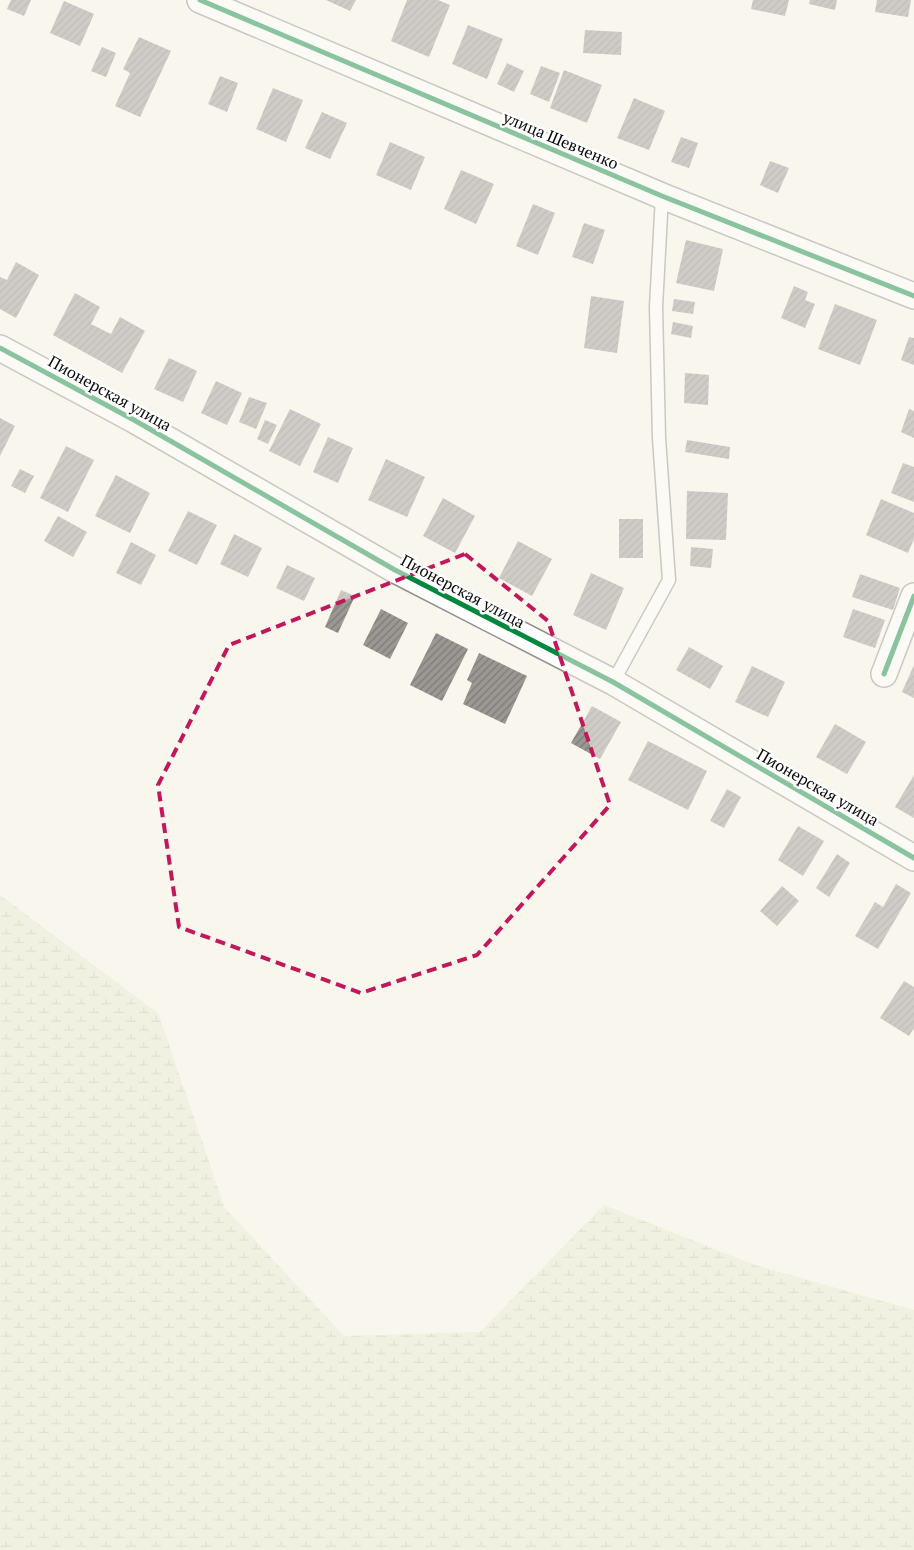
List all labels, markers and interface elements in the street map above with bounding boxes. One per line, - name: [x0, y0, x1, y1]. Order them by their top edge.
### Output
- street label: улица Шевченко: [499, 105, 622, 174]
- street label: Пионерская улица: [44, 350, 176, 436]
- street label: Пионерская улица: [397, 549, 529, 633]
- street label: Пионерская улица: [753, 743, 883, 831]

